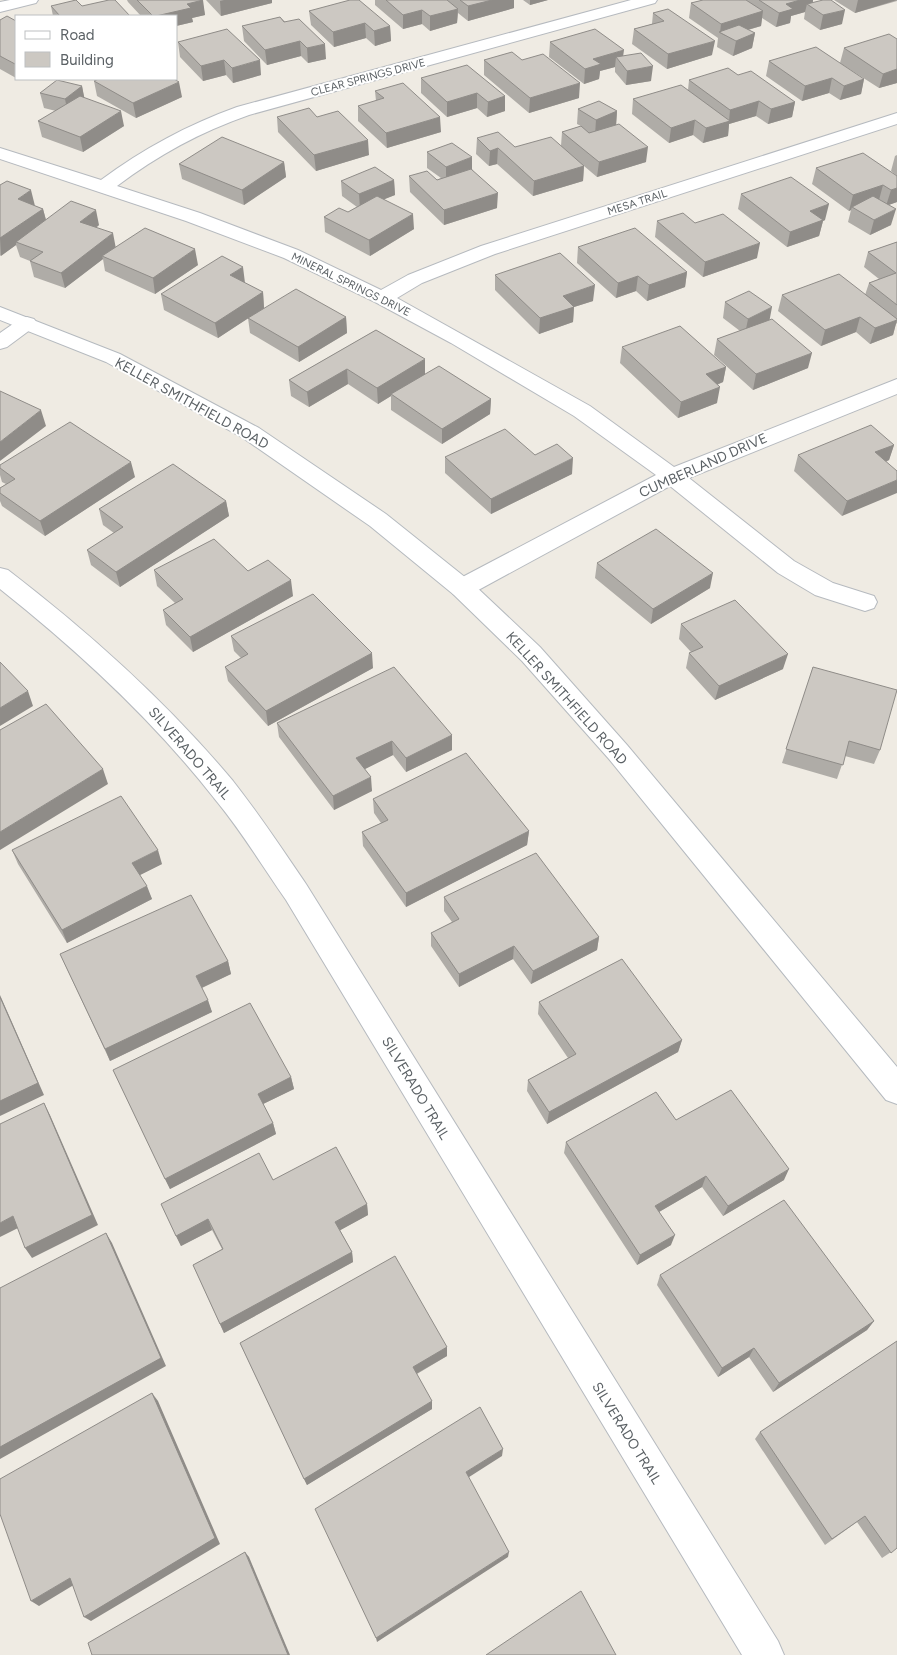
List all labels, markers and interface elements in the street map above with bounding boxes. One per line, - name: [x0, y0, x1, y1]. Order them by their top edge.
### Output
- legend: [15, 15, 178, 80]
- text: Road: [60, 26, 95, 44]
- text: Building: [60, 51, 114, 69]
- street label: CLEAR SPRINGS DRIVE: [309, 56, 427, 99]
- street label: MESA TRAIL: [606, 187, 669, 218]
- street label: MINERAL SPRINGS DRIVE: [289, 250, 413, 319]
- street label: KELLER SMITHFIELD ROAD: [112, 354, 272, 453]
- street label: CUMBERLAND DRIVE: [637, 430, 770, 501]
- street label: KELLER SMITHFIELD ROAD: [502, 628, 631, 768]
- street label: SILVERADO TRAIL: [145, 704, 235, 804]
- street label: SILVERADO TRAIL: [378, 1034, 453, 1143]
- street label: SILVERADO TRAIL: [588, 1379, 665, 1488]

